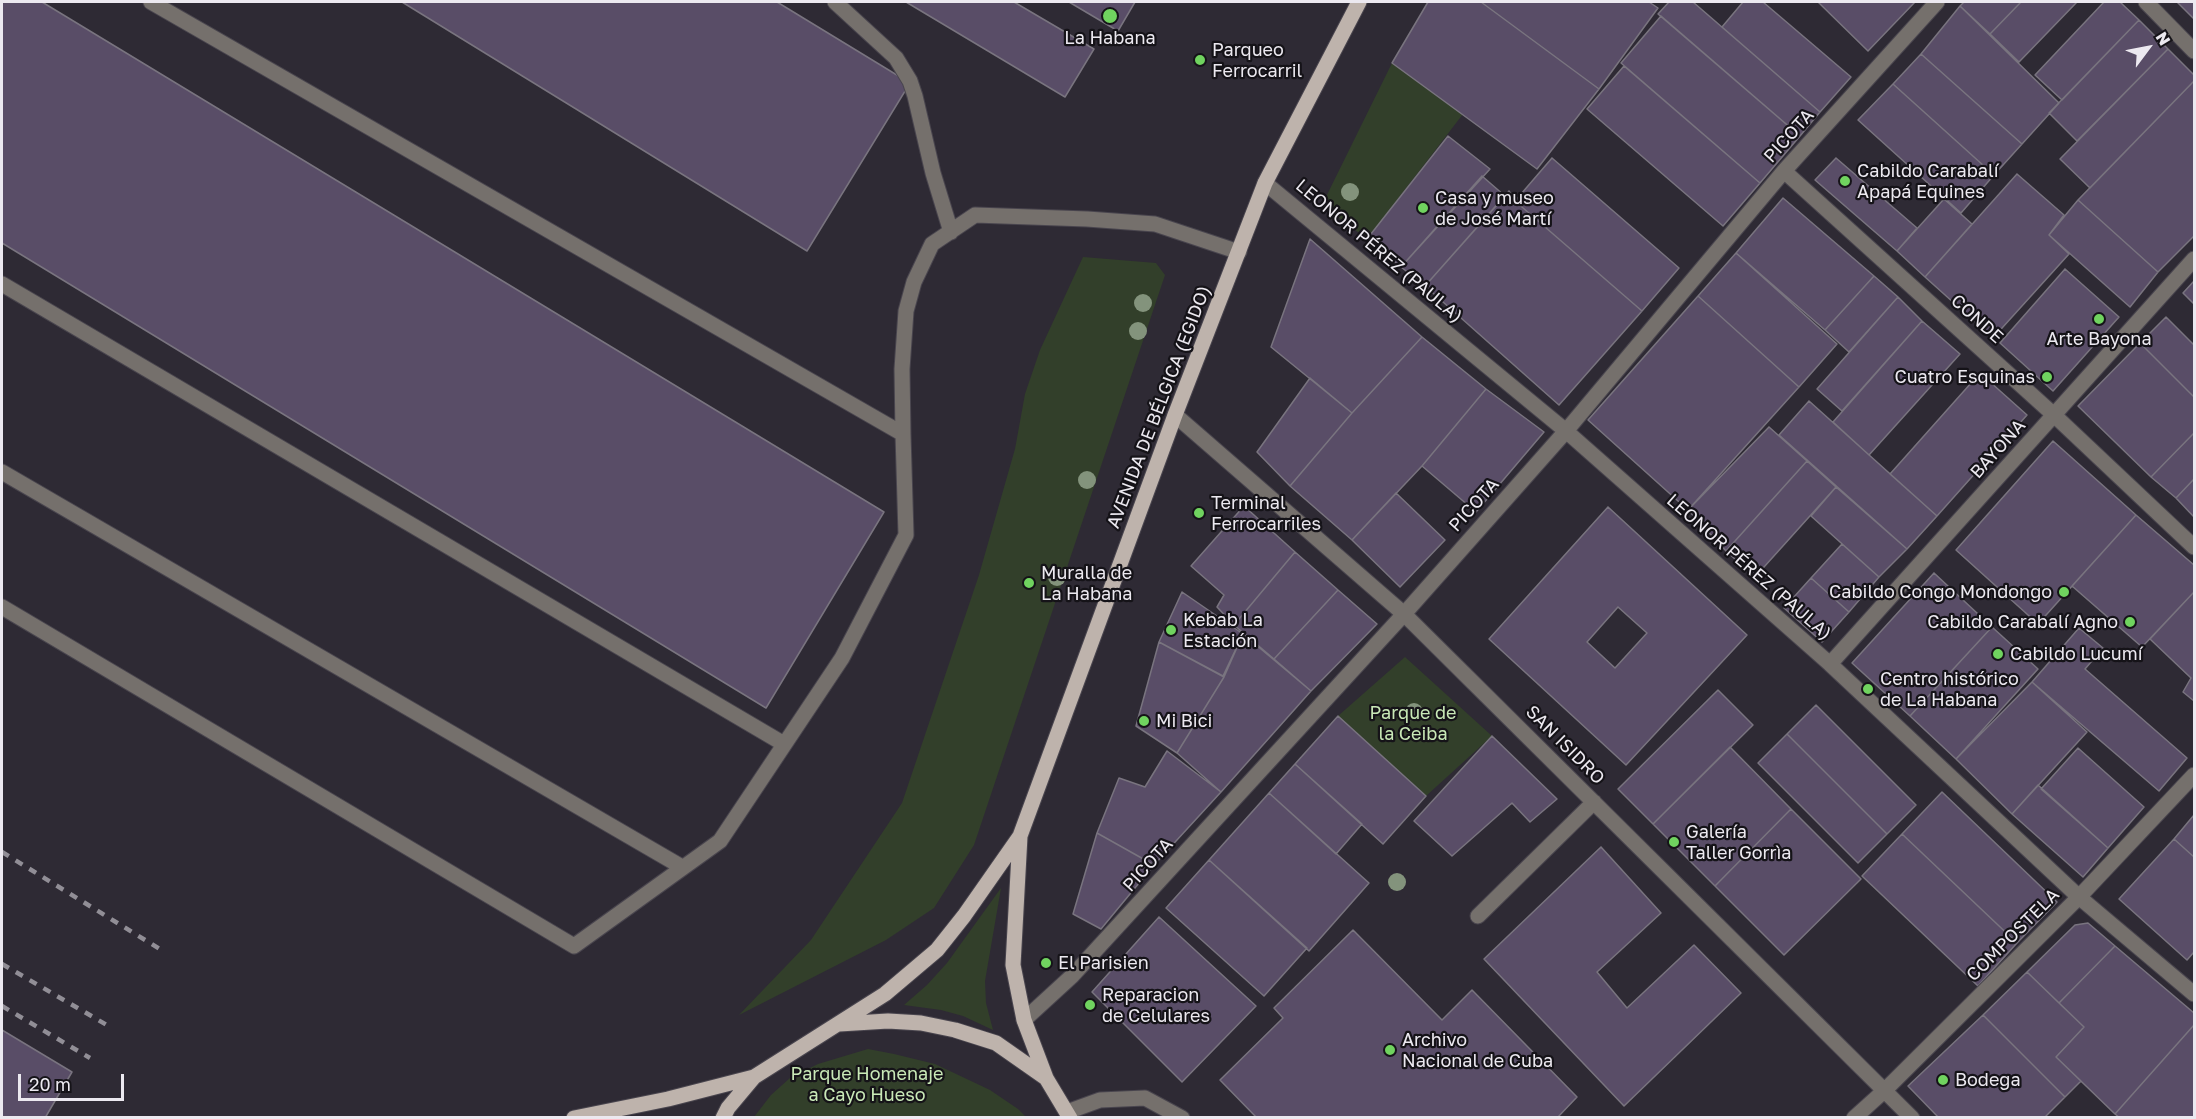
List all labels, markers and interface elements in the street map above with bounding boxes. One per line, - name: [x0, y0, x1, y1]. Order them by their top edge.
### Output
- marker: La Habana: [1101, 7, 1119, 25]
- north arrow: [2118, 18, 2178, 78]
- place label: La Habana: [1064, 27, 1156, 49]
- text: N: [2152, 28, 2175, 49]
- place label: Parqueo Ferrocarril: [1212, 39, 1302, 82]
- marker: Parqueo Ferrocarril: [1193, 53, 1207, 67]
- street label: PICOTA: [1759, 105, 1819, 167]
- place label: Cabildo Carabalí Apapá Equines: [1857, 160, 1998, 202]
- marker: Cabildo Carabalí Apapá Equines: [1838, 174, 1852, 188]
- street label: LEONOR PÉREZ (PAULA): [1291, 175, 1467, 327]
- place label: Casa y museo de José Martí: [1435, 187, 1554, 230]
- marker: Casa y museo de José Martí: [1416, 201, 1430, 215]
- street label: AVENIDA DE BÉLGICA (EGIDO): [1103, 283, 1215, 531]
- street label: CONDE: [1946, 290, 2008, 348]
- marker: Arte Bayona: [2092, 312, 2106, 326]
- place label: Arte Bayona: [2046, 328, 2152, 350]
- place label: Cuatro Esquinas: [1894, 366, 2035, 388]
- marker: Cuatro Esquinas: [2040, 370, 2054, 384]
- street label: BAYONA: [1966, 415, 2030, 483]
- street label: PICOTA: [1444, 474, 1504, 536]
- street label: LEONOR PÉREZ (PAULA): [1662, 490, 1836, 644]
- place label: Terminal Ferrocarriles: [1211, 492, 1321, 534]
- marker: Terminal Ferrocarriles: [1192, 506, 1206, 520]
- place label: Muralla de La Habana: [1041, 562, 1132, 604]
- marker: Muralla de La Habana: [1022, 576, 1036, 590]
- place label: Cabildo Congo Mondongo: [1829, 581, 2052, 603]
- marker: Cabildo Congo Mondongo: [2057, 585, 2071, 599]
- place label: Kebab La Estación: [1183, 609, 1263, 652]
- place label: Cabildo Carabalí Agno: [1927, 611, 2118, 633]
- marker: Cabildo Carabalí Agno: [2123, 615, 2137, 629]
- marker: Kebab La Estación: [1164, 623, 1178, 637]
- place label: Cabildo Lucumí: [2010, 643, 2142, 665]
- marker: Cabildo Lucumí: [1991, 647, 2005, 661]
- place label: Centro histórico de La Habana: [1880, 668, 2019, 710]
- marker: Centro histórico de La Habana: [1861, 682, 1875, 696]
- street label: SAN ISIDRO: [1521, 701, 1609, 789]
- park label: Parque de la Ceiba: [1369, 702, 1457, 744]
- place label: Mi Bici: [1156, 710, 1212, 732]
- marker: Mi Bici: [1137, 714, 1151, 728]
- place label: Galería Taller Gorrìa: [1686, 821, 1792, 864]
- street label: PICOTA: [1118, 834, 1178, 896]
- marker: Galería Taller Gorrìa: [1667, 835, 1681, 849]
- street label: COMPOSTELA: [1962, 884, 2064, 986]
- place label: El Parisien: [1058, 952, 1149, 974]
- marker: El Parisien: [1039, 956, 1053, 970]
- place label: Reparacion de Celulares: [1102, 984, 1210, 1026]
- marker: Reparacion de Celulares: [1083, 998, 1097, 1012]
- place label: Archivo Nacional de Cuba: [1402, 1029, 1553, 1072]
- marker: Archivo Nacional de Cuba: [1383, 1043, 1397, 1057]
- scale bar: [21, 1062, 128, 1100]
- park label: Parque Homenaje a Cayo Hueso: [791, 1063, 943, 1106]
- place label: Bodega: [1955, 1069, 2021, 1091]
- text: 20 m: [29, 1073, 71, 1095]
- marker: Bodega: [1936, 1073, 1950, 1087]

